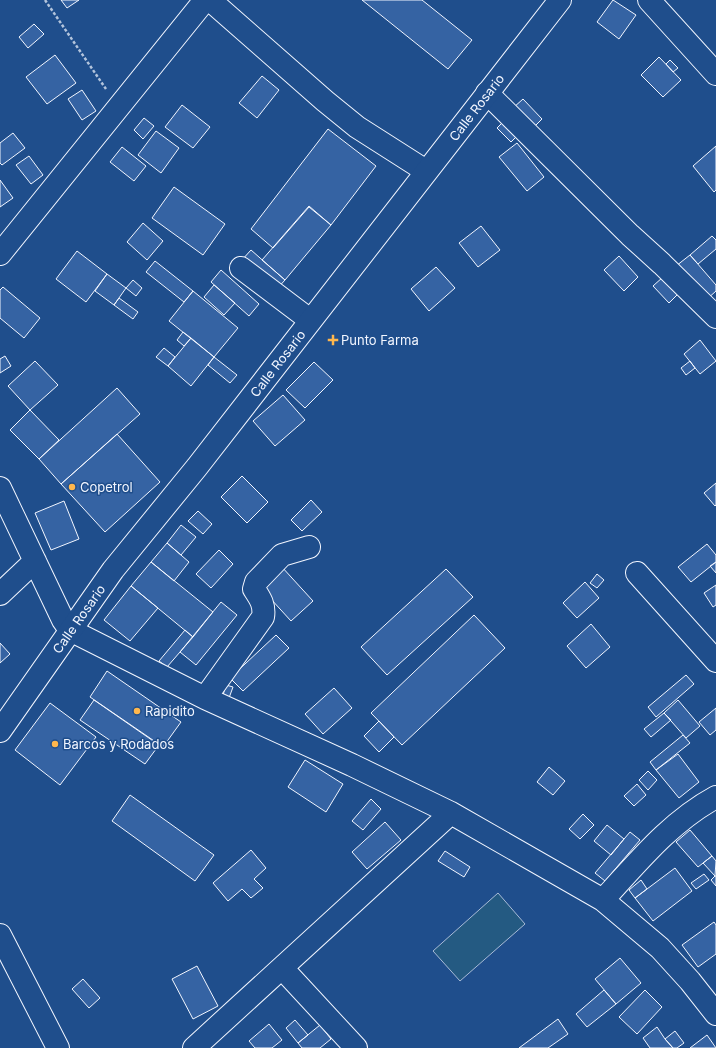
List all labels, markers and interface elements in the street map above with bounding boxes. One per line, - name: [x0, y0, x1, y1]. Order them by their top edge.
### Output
- street label: Calle Rosario: [445, 71, 508, 144]
- street label: Calle Rosario: [247, 326, 309, 400]
- place label: Punto Farma: [341, 332, 419, 348]
- marker: Punto Farma: [328, 335, 338, 345]
- place label: Copetrol: [80, 479, 133, 495]
- marker: Copetrol: [67, 482, 77, 492]
- street label: Calle Rosario: [49, 581, 109, 656]
- place label: Rapidito: [145, 703, 195, 719]
- marker: Rapidito: [132, 706, 142, 716]
- place label: Barcos y Rodados: [63, 736, 174, 752]
- marker: Barcos y Rodados: [50, 739, 60, 749]

